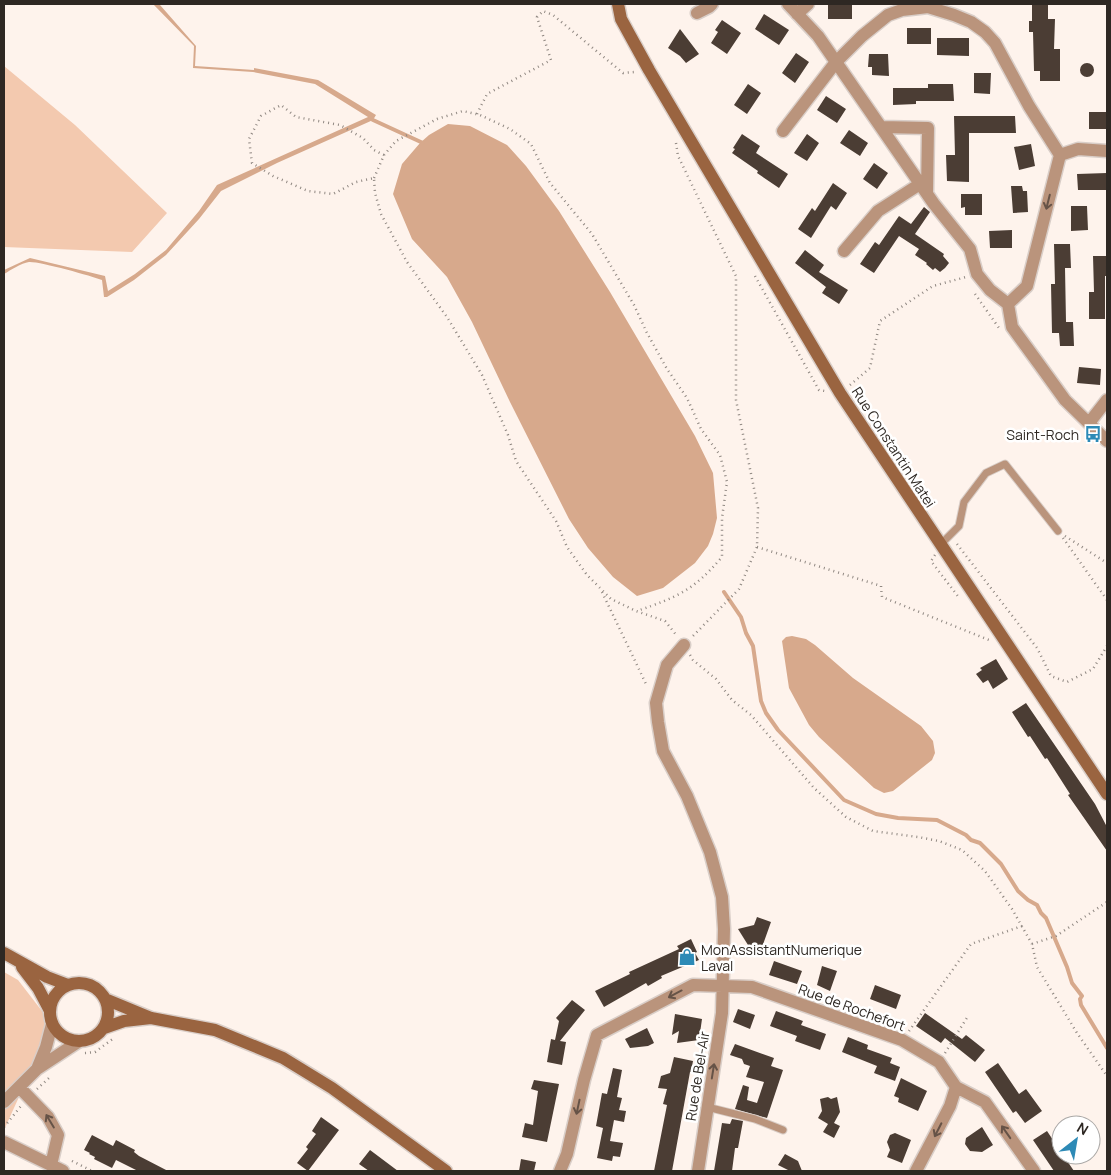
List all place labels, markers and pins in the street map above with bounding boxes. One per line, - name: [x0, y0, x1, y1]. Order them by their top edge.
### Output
- bus stop icon: Saint-Roch: [1083, 424, 1103, 444]
- place label: Saint-Roch: [1006, 425, 1079, 444]
- place label: MonAssistantNumerique Laval: [701, 940, 862, 975]
- shop icon: MonAssistantNumerique Laval: [677, 947, 697, 967]

